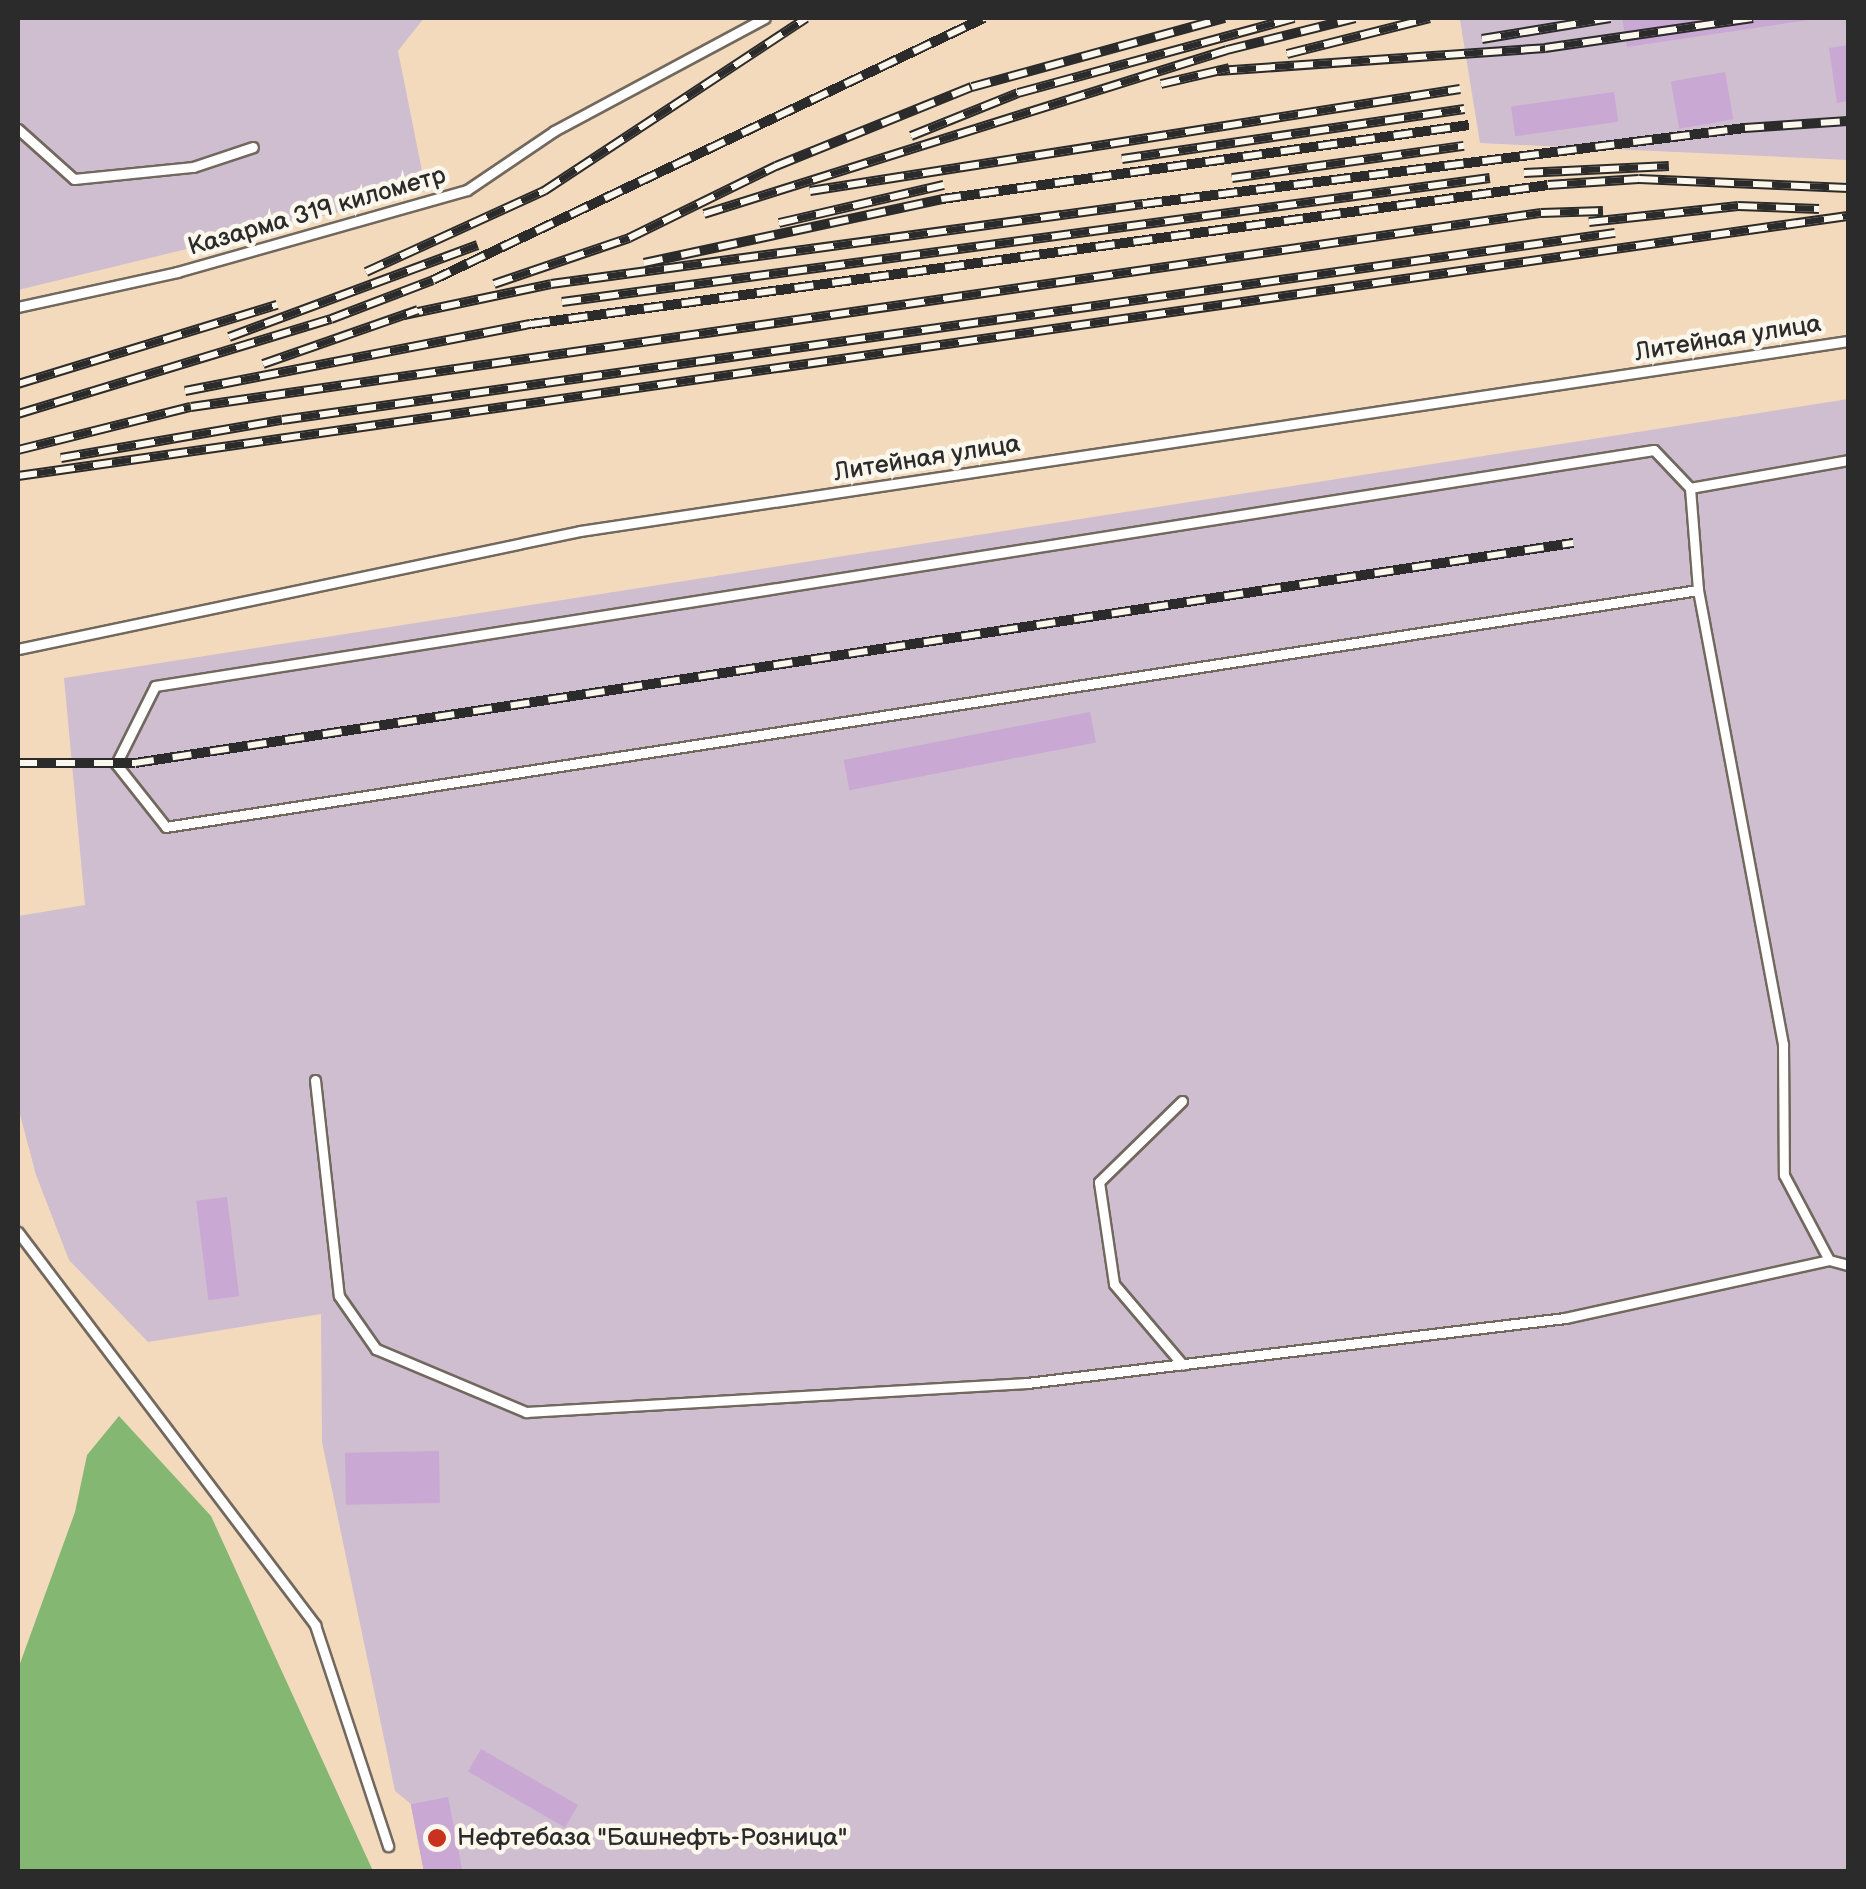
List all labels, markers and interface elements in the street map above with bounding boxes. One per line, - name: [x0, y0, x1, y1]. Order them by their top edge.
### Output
- street label: Казарма 319 километр: [185, 161, 449, 263]
- street label: Литейная улица: [1633, 309, 1823, 369]
- street label: Литейная улица: [832, 429, 1022, 489]
- place label: Нефтебаза "Башнефть-Розница": [457, 1823, 847, 1853]
- marker: Нефтебаза "Башнефть-Розница": [426, 1827, 448, 1849]

